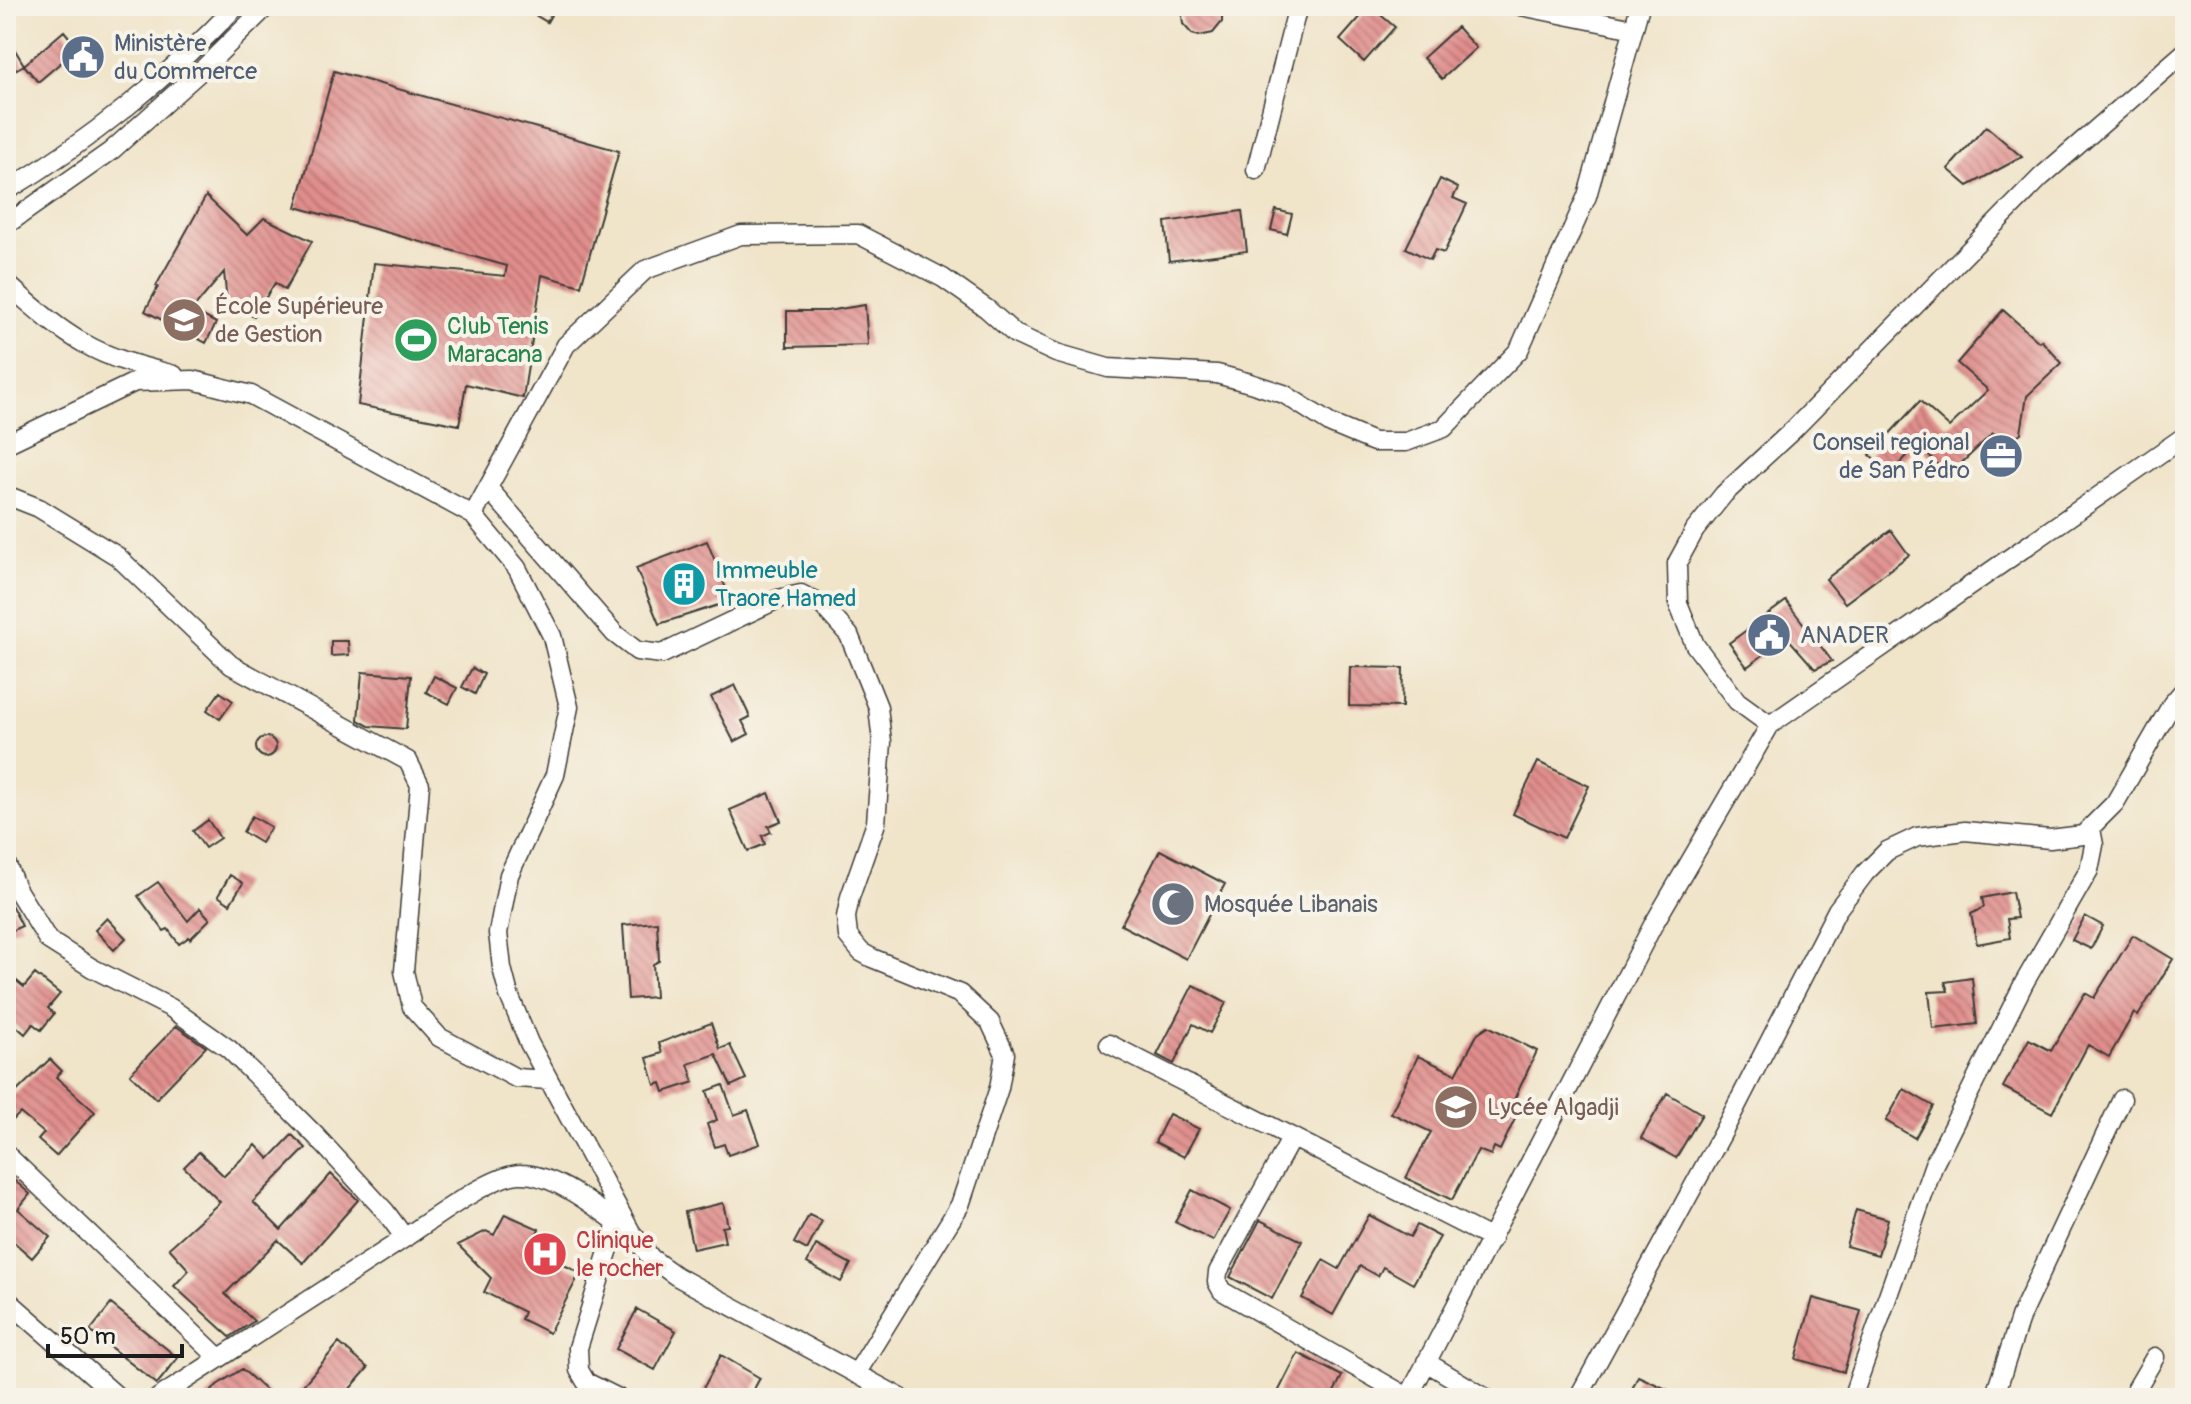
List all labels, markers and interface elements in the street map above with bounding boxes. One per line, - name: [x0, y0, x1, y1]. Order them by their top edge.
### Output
- place label: Ministère du Commerce: [114, 29, 257, 86]
- public building icon: Ministère du Commerce: [59, 33, 107, 81]
- place label: École Supérieure de Gestion: [215, 292, 383, 349]
- school or university icon: École Supérieure de Gestion: [160, 296, 208, 344]
- place label: Club Tenis Maracana: [447, 312, 549, 369]
- sports icon: Club Tenis Maracana: [392, 316, 440, 364]
- place label: Conseil regional de San Pédro: [1812, 428, 1970, 485]
- office icon: Conseil regional de San Pédro: [1977, 432, 2025, 480]
- place label: Immeuble Traore Hamed: [715, 556, 857, 613]
- building icon: Immeuble Traore Hamed: [660, 560, 708, 608]
- public building icon: ANADER: [1745, 611, 1793, 659]
- place label: ANADER: [1800, 621, 1889, 650]
- mosque icon: Mosquée Libanais: [1149, 880, 1197, 928]
- place label: Mosquée Libanais: [1204, 890, 1378, 919]
- school or university icon: Lycée Algadji: [1432, 1083, 1480, 1131]
- place label: Lycée Algadji: [1487, 1093, 1619, 1122]
- place label: Clinique le rocher: [576, 1226, 664, 1283]
- hospital icon: Clinique le rocher: [521, 1230, 569, 1278]
- scale bar: [48, 1308, 182, 1358]
- text: 50 m: [60, 1322, 116, 1351]

